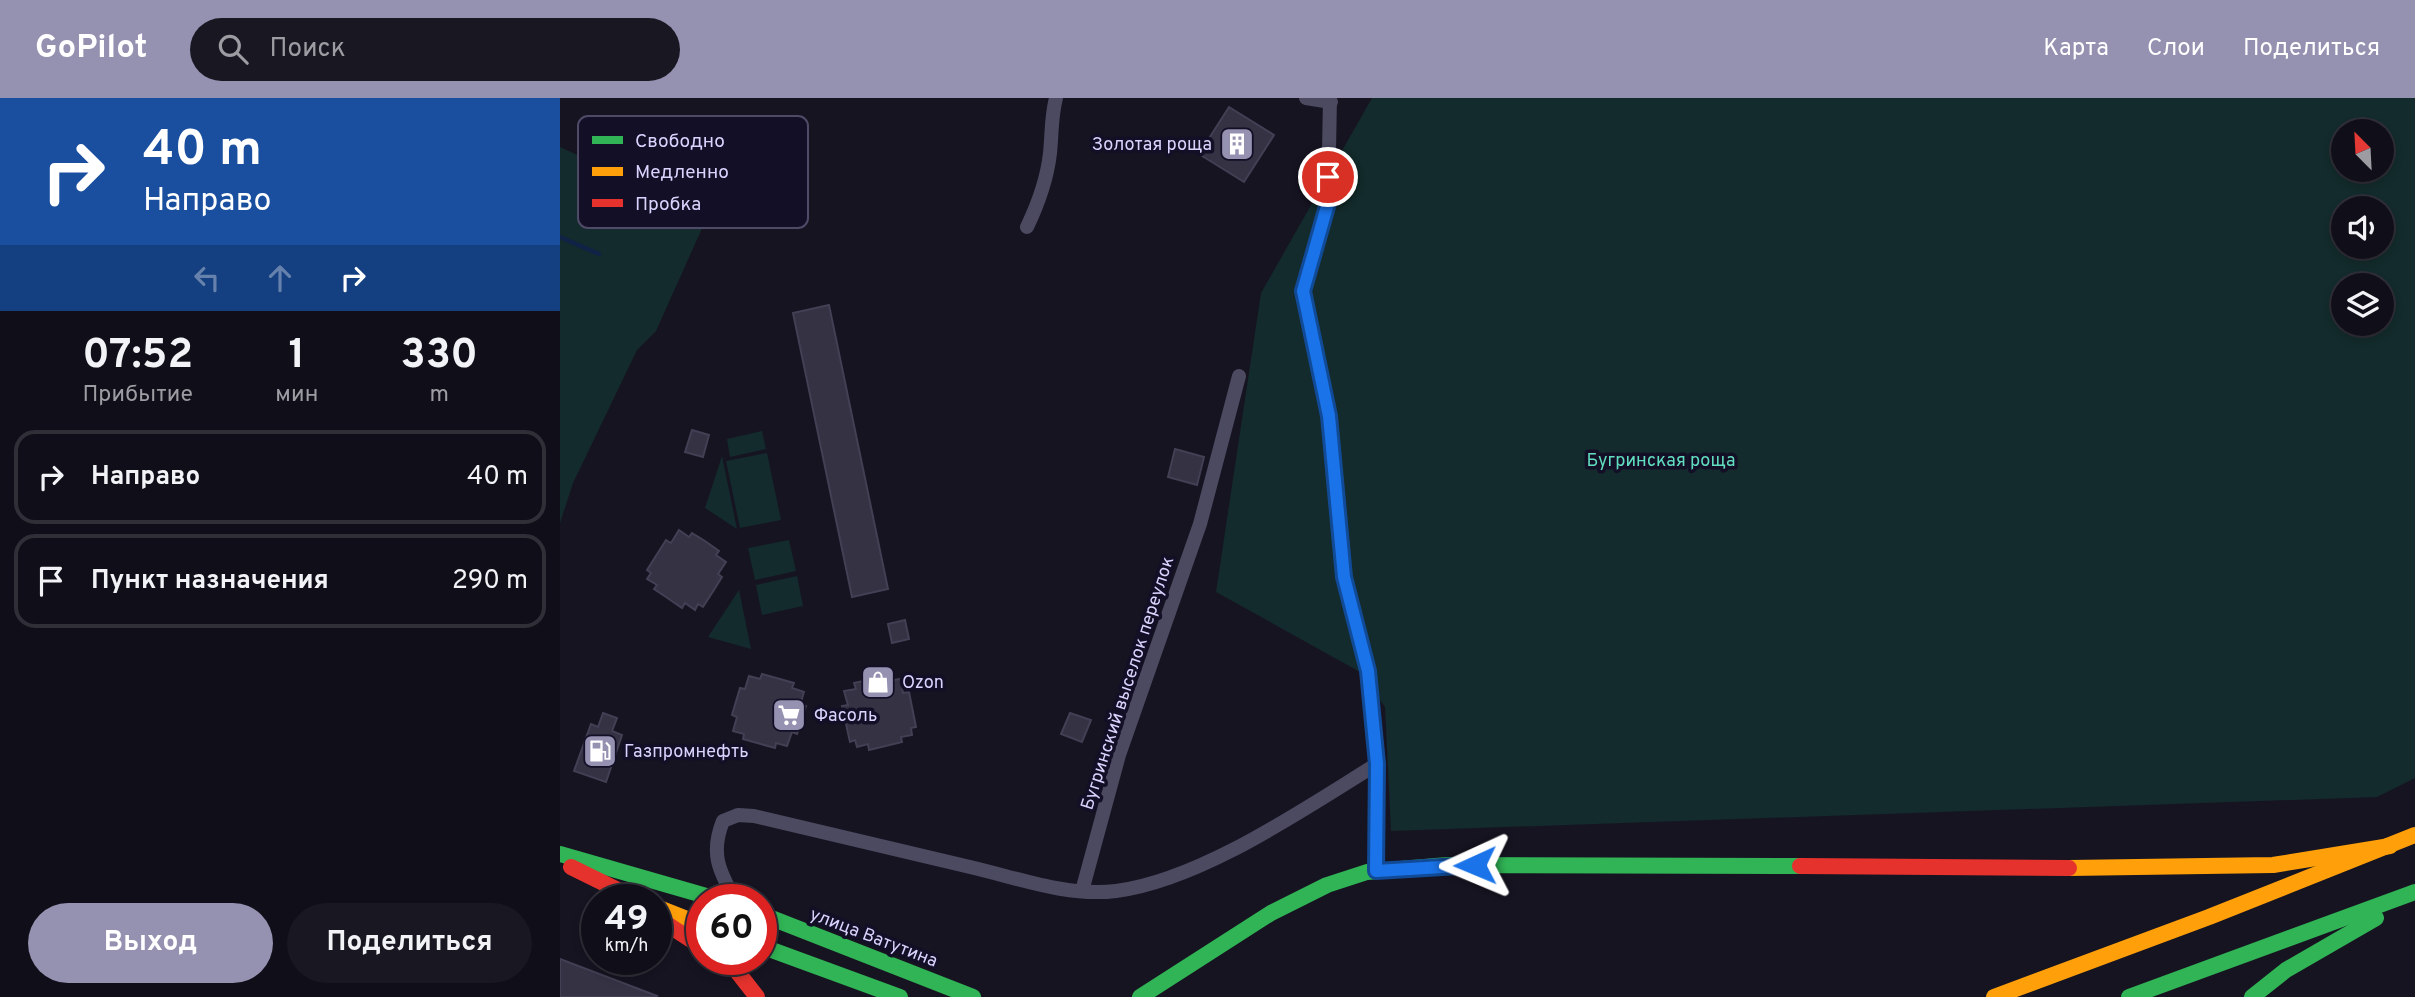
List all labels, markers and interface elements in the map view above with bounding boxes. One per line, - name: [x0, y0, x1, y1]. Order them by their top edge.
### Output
- search box: [190, 18, 680, 81]
- text: GoPilot: [35, 28, 148, 70]
- icon: search: [214, 30, 252, 68]
- text: Поиск: [270, 33, 346, 66]
- text: Карта: [2043, 34, 2109, 64]
- text: Слои: [2147, 34, 2205, 64]
- text: Поделиться: [2243, 34, 2380, 64]
- legend: [578, 116, 808, 228]
- north arrow: [2331, 119, 2394, 182]
- map controls: [2331, 119, 2394, 336]
- text: 40 m: [143, 121, 262, 183]
- building icon: Золотая роща: [1218, 125, 1256, 163]
- icon: right: [28, 126, 119, 217]
- text: Свободно: [635, 130, 725, 154]
- place label: Золотая роща: [1092, 134, 1212, 157]
- pin: [1298, 147, 1358, 207]
- icon: arrive: [1309, 158, 1347, 196]
- text: Медленно: [635, 161, 729, 185]
- text: Направо: [143, 182, 271, 222]
- text: Пробка: [635, 193, 701, 217]
- button: sound: [2331, 196, 2394, 259]
- icon: left: [188, 259, 226, 297]
- icon: ahead: [261, 259, 299, 297]
- icon: right: [334, 259, 372, 297]
- button: layers: [2331, 273, 2394, 336]
- text: 07:52: [82, 330, 193, 383]
- text: 1: [288, 330, 305, 383]
- text: 330: [400, 330, 478, 383]
- text: Прибытие: [83, 381, 193, 410]
- text: мин: [275, 381, 318, 410]
- text: m: [429, 381, 449, 410]
- park label: Бугринская роща: [1587, 450, 1735, 473]
- icon: right: [32, 458, 70, 496]
- text: Направо: [91, 461, 200, 494]
- text: 40 m: [467, 461, 528, 494]
- street label: Бугринский выселок переулок: [1077, 554, 1180, 813]
- icon: arrive: [32, 562, 70, 600]
- text: Пункт назначения: [91, 565, 329, 598]
- text: 290 m: [452, 565, 528, 598]
- shop icon: Ozon: [859, 663, 897, 701]
- place label: Ozon: [902, 672, 944, 695]
- supermarket icon: Фасоль: [770, 696, 808, 734]
- place label: Фасоль: [814, 705, 877, 728]
- fuel station icon: Газпромнефть: [581, 732, 619, 770]
- place label: Газпромнефть: [624, 741, 749, 764]
- position arrow: [1438, 828, 1512, 902]
- speed limit sign: 60: [686, 884, 777, 975]
- text: 49: [604, 898, 649, 942]
- button: Выход: [28, 903, 273, 983]
- button: Поделиться: [287, 903, 532, 983]
- street label: улица Ватутина: [806, 903, 941, 973]
- text: km/h: [605, 935, 648, 958]

